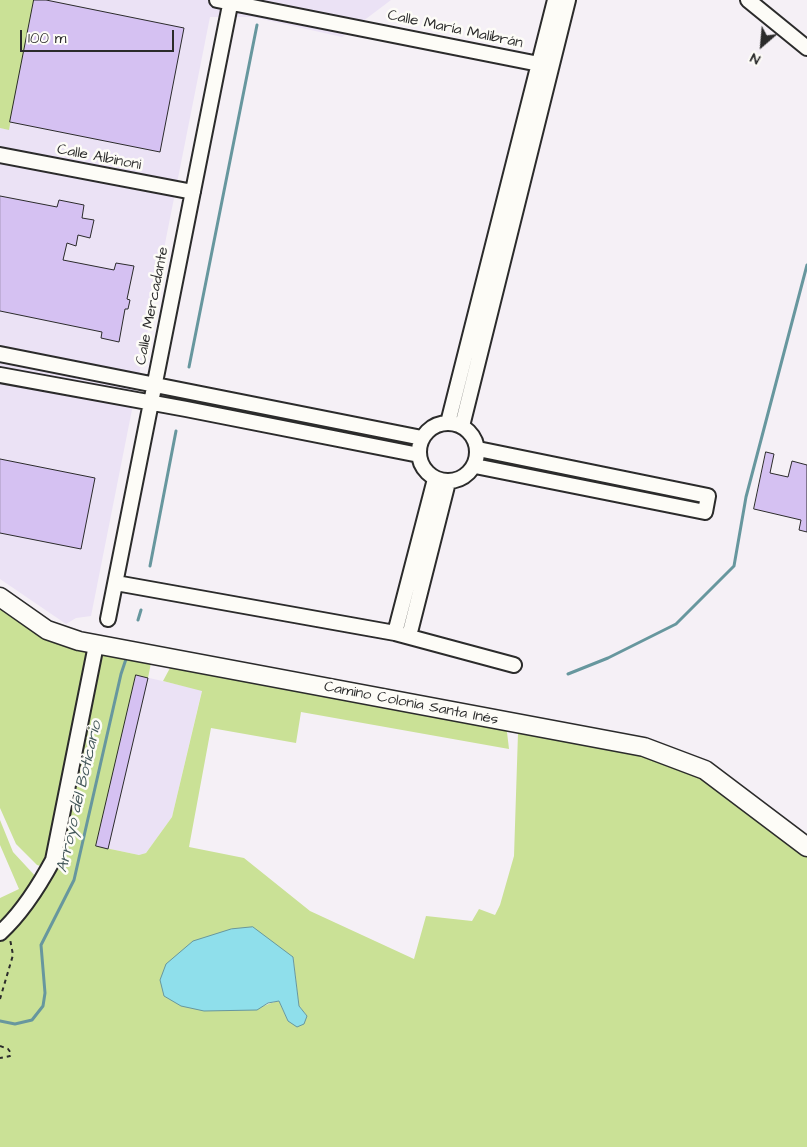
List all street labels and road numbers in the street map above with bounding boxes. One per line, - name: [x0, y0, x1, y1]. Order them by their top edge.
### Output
- street label: Calle María Malibrán: [386, 7, 524, 53]
- street label: Calle Albinoni: [55, 141, 143, 175]
- street label: Calle Mercadante: [133, 245, 173, 367]
- street label: Camino Colonia Santa Inés: [322, 678, 500, 730]

